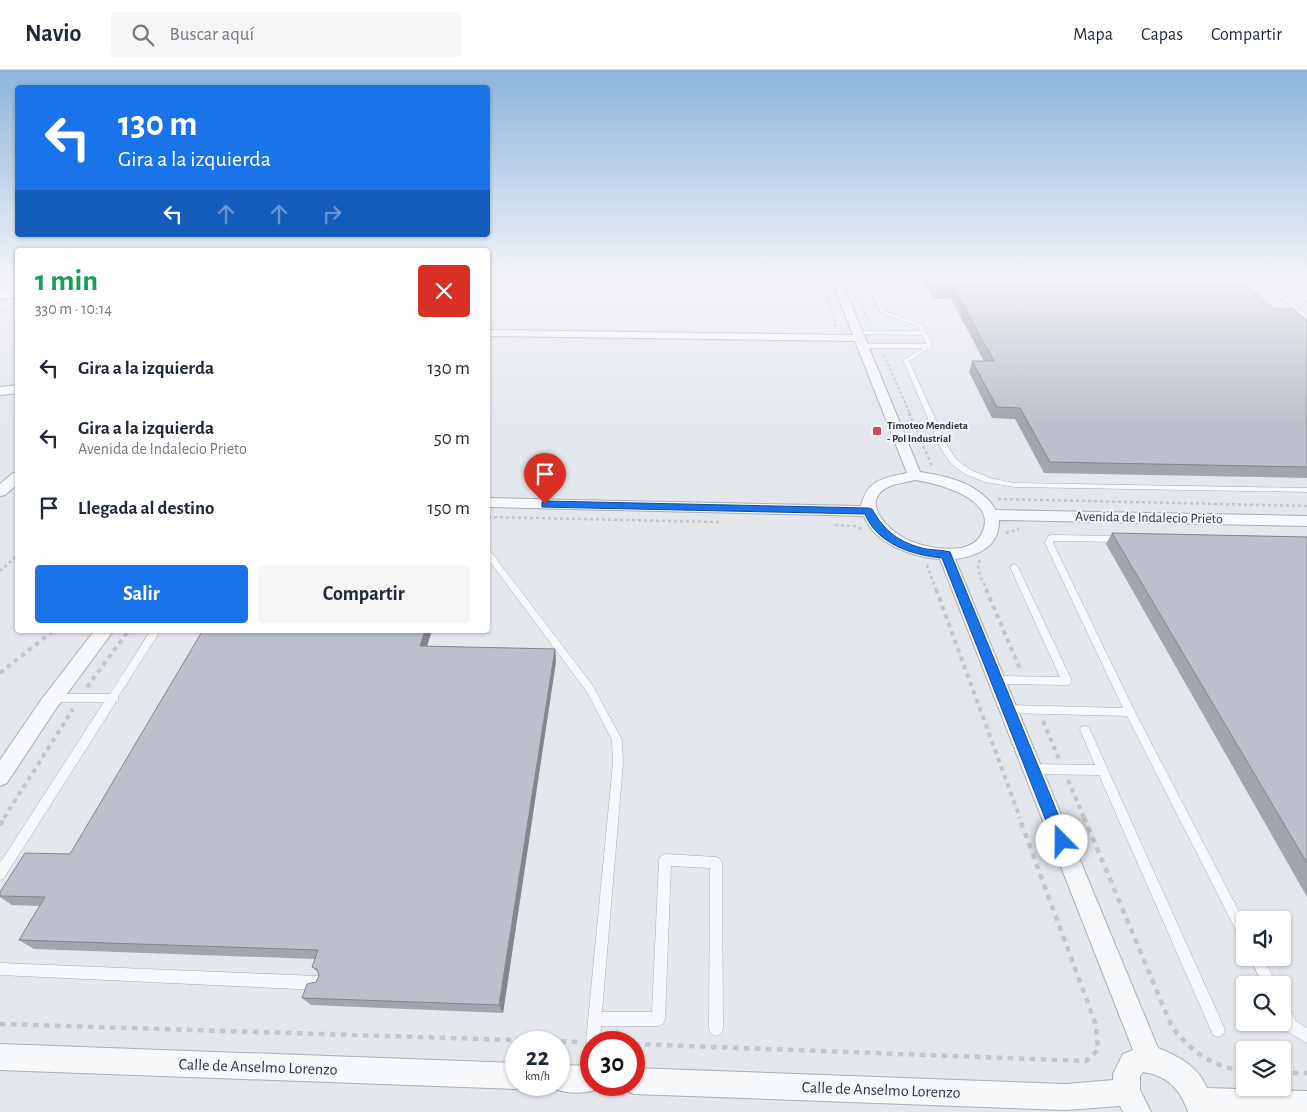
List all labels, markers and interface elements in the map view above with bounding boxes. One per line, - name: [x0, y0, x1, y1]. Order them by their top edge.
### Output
- search box: [111, 12, 461, 57]
- icon: search: [129, 21, 157, 49]
- text: Navio: [25, 22, 81, 46]
- text: Buscar aquí: [169, 25, 254, 44]
- text: Mapa: [1073, 26, 1113, 44]
- text: Capas: [1141, 26, 1183, 44]
- text: Compartir: [1211, 26, 1282, 44]
- icon: left: [35, 105, 100, 170]
- text: 130 m: [118, 107, 197, 142]
- text: Gira a la izquierda: [118, 148, 271, 170]
- icon: left: [159, 200, 187, 228]
- icon: ahead: [212, 200, 240, 228]
- icon: ahead: [265, 200, 293, 228]
- icon: right: [318, 200, 346, 228]
- button: close: [418, 265, 470, 317]
- text: 1 min: [35, 266, 98, 296]
- text: 330 m · 10:14: [35, 301, 112, 317]
- icon: left: [35, 354, 63, 382]
- text: Gira a la izquierda: [78, 359, 214, 378]
- text: 130 m: [427, 359, 470, 378]
- text: Gira a la izquierda: [78, 419, 214, 438]
- place label: Timoteo Mendieta - Pol Industrial: [887, 420, 969, 444]
- icon: left: [35, 424, 63, 452]
- marker: Timoteo Mendieta - Pol Industrial: [871, 425, 883, 437]
- text: 50 m: [434, 429, 470, 448]
- text: Avenida de Indalecio Prieto: [78, 441, 247, 457]
- pin: [524, 453, 566, 504]
- icon: arrive: [531, 460, 559, 488]
- icon: arrive: [35, 494, 63, 522]
- text: Llegada al destino: [78, 499, 215, 518]
- text: 150 m: [427, 499, 470, 518]
- street label: Avenida de Indalecio Prieto: [1075, 510, 1223, 526]
- button: Salir: [35, 565, 248, 623]
- button: Compartir: [258, 565, 470, 623]
- position arrow: [1035, 814, 1087, 866]
- map controls: [1236, 911, 1291, 1096]
- button: sound: [1236, 911, 1291, 966]
- button: search: [1236, 976, 1291, 1031]
- speed limit sign: 30: [580, 1031, 645, 1096]
- button: layers: [1236, 1041, 1291, 1096]
- text: 22: [526, 1045, 549, 1070]
- street label: Calle de Anselmo Lorenzo: [178, 1056, 338, 1078]
- text: km/h: [525, 1070, 550, 1082]
- street label: Calle de Anselmo Lorenzo: [801, 1079, 961, 1101]

